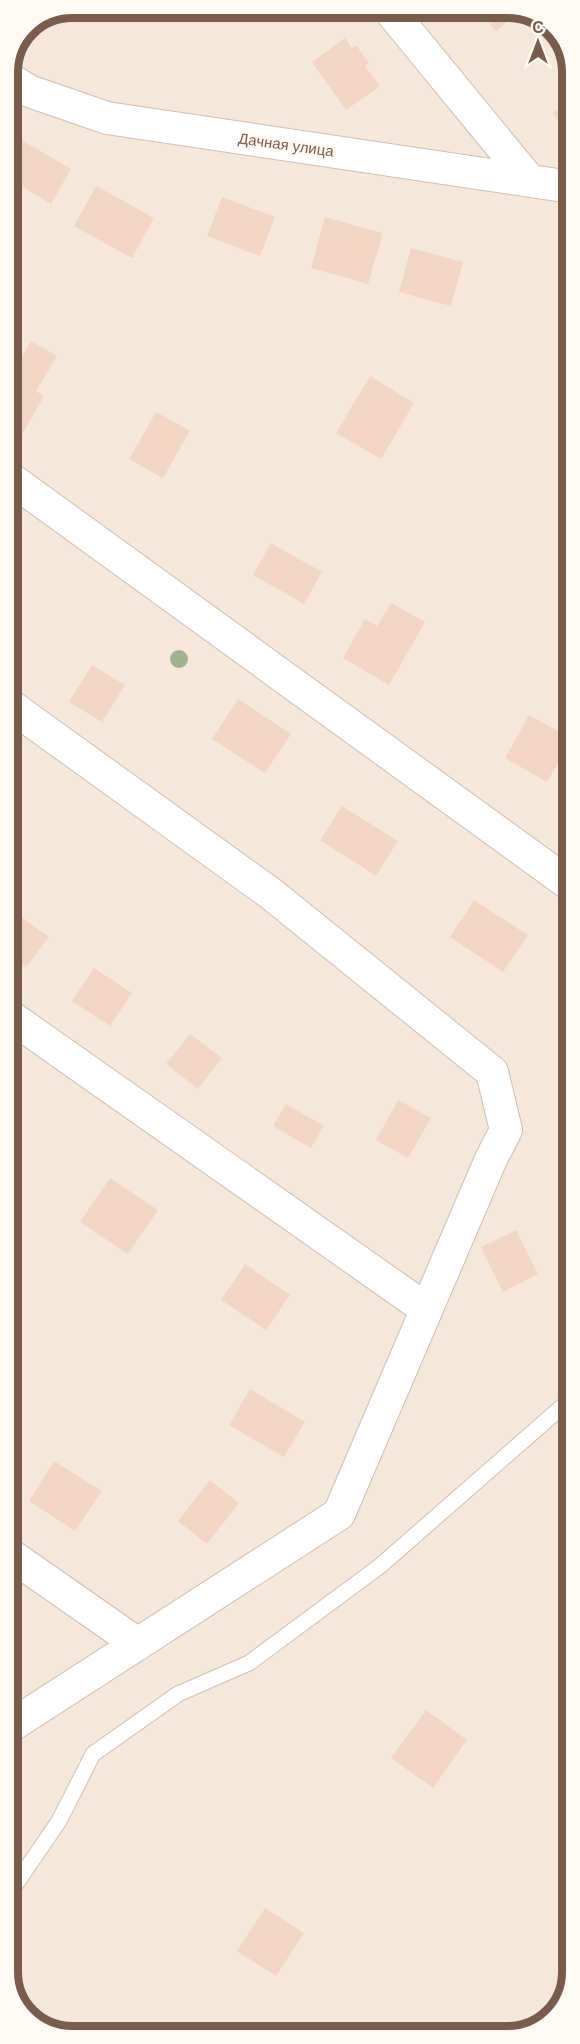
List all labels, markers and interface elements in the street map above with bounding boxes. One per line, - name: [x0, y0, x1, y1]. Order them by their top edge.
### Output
- north arrow: [508, 12, 568, 72]
- text: С: [532, 19, 544, 36]
- street label: Дачная улица: [237, 129, 336, 160]

